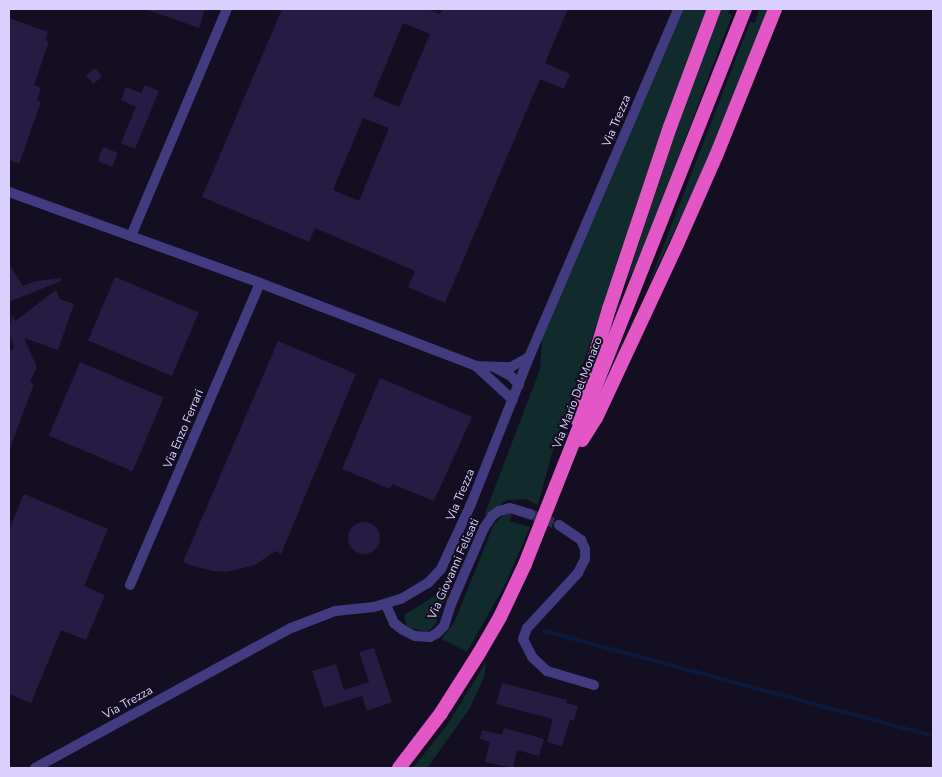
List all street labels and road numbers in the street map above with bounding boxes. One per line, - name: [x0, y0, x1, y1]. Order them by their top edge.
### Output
- street label: Via Trezza: [600, 93, 634, 149]
- street label: Via Mario Del Monaco: [550, 335, 606, 451]
- street label: Via Enzo Ferrari: [161, 387, 207, 471]
- street label: Via Trezza: [444, 467, 478, 523]
- street label: Via Giovanni Felisati: [425, 516, 483, 622]
- street label: Via Trezza: [101, 683, 155, 723]

